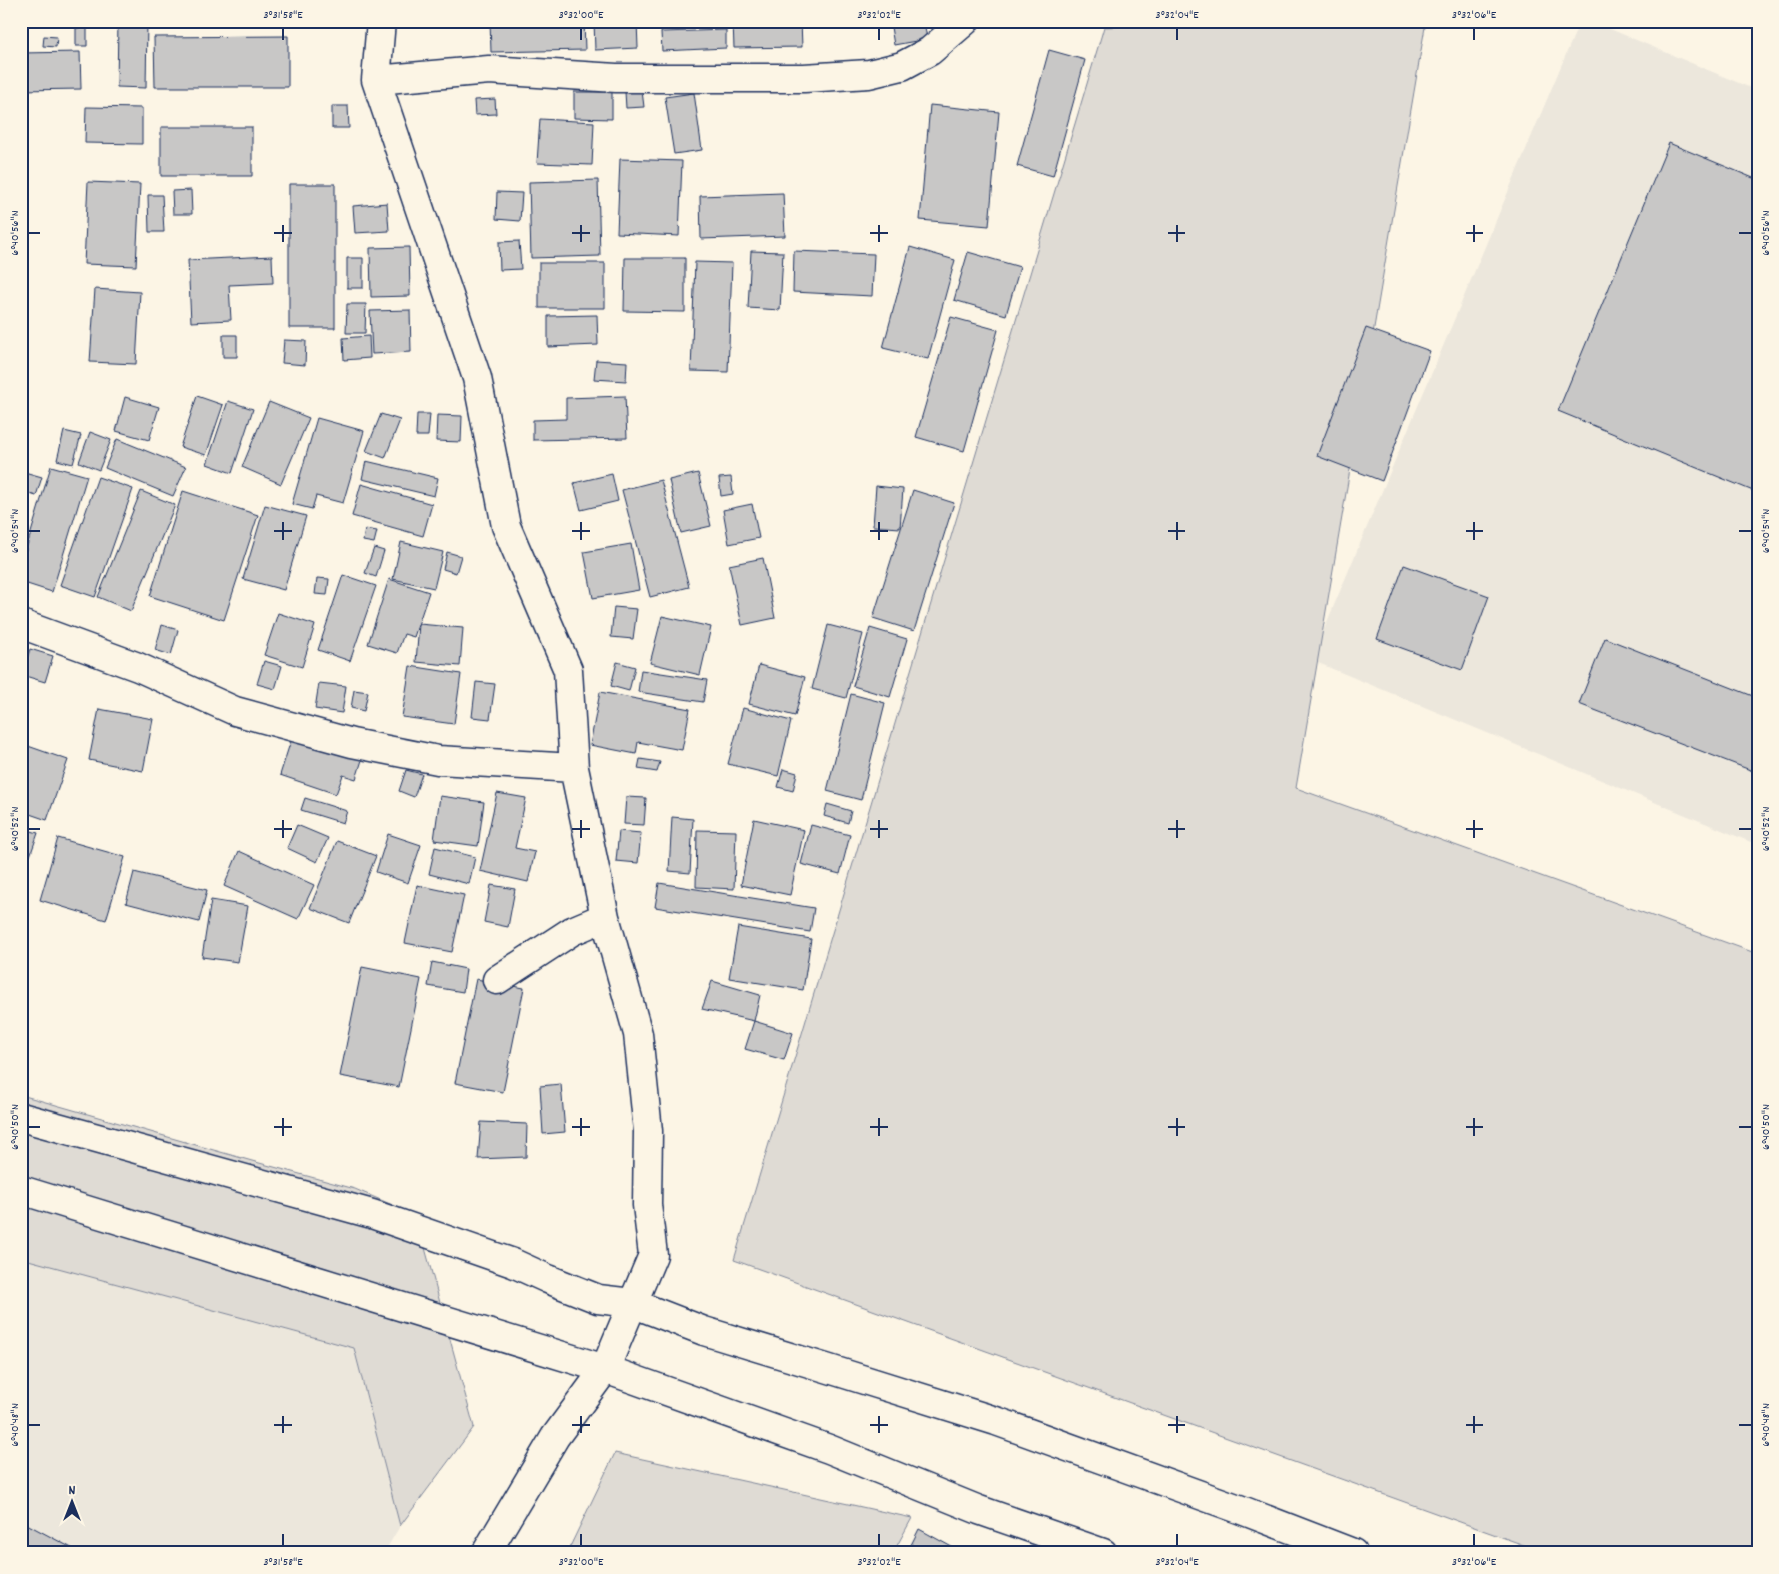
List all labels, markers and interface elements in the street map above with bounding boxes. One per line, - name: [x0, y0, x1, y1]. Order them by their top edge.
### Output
- text: 3°31'58"E: [263, 7, 303, 24]
- text: 3°32'00"E: [559, 7, 604, 24]
- text: 3°32'02"E: [857, 7, 901, 24]
- text: 3°32'04"E: [1155, 7, 1199, 24]
- text: 3°32'06"E: [1452, 7, 1497, 24]
- text: 6°40'56"N: [7, 210, 24, 256]
- text: 6°40'56"N: [1758, 210, 1775, 256]
- text: 6°40'54"N: [7, 509, 24, 553]
- text: 6°40'54"N: [1758, 509, 1775, 553]
- text: 6°40'52"N: [7, 807, 24, 851]
- text: 6°40'52"N: [1758, 807, 1775, 851]
- text: 6°40'50"N: [7, 1104, 24, 1150]
- text: 6°40'50"N: [1758, 1104, 1775, 1150]
- text: 6°40'48"N: [7, 1403, 24, 1447]
- text: 6°40'48"N: [1758, 1403, 1775, 1447]
- north arrow: [48, 1476, 98, 1526]
- text: N: [69, 1481, 76, 1501]
- text: 3°31'58"E: [263, 1554, 303, 1571]
- text: 3°32'00"E: [559, 1554, 604, 1571]
- text: 3°32'02"E: [857, 1554, 901, 1571]
- text: 3°32'04"E: [1155, 1554, 1199, 1571]
- text: 3°32'06"E: [1452, 1554, 1497, 1571]

